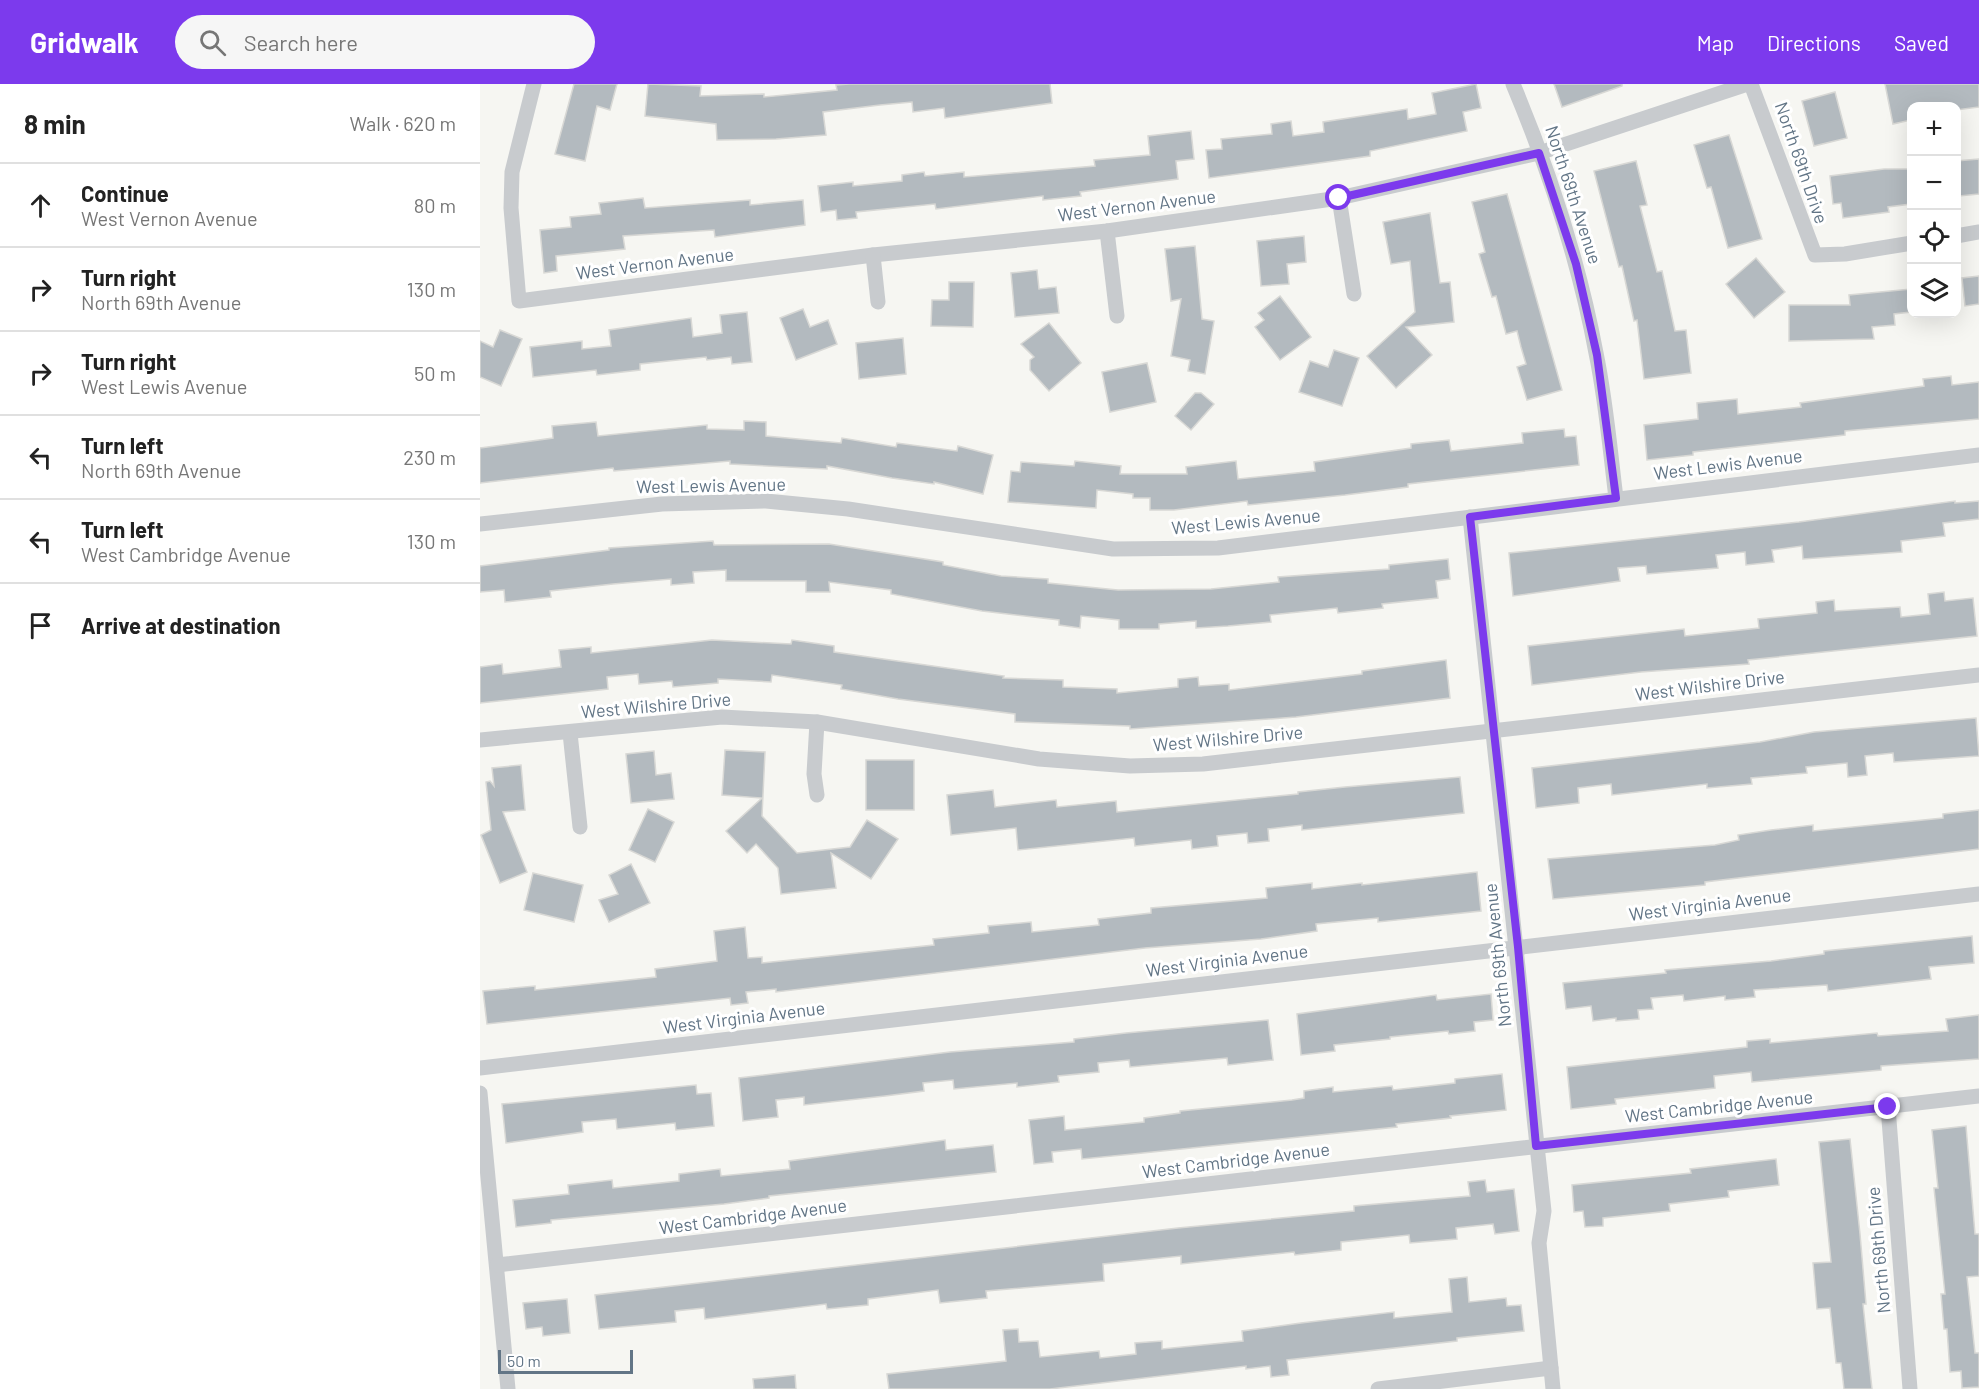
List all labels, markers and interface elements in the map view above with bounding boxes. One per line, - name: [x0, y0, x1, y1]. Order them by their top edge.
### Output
- search box: [175, 15, 595, 69]
- text: Gridwalk: [30, 25, 139, 59]
- icon: search: [196, 26, 229, 59]
- text: Search here: [244, 29, 358, 55]
- text: Map: [1697, 30, 1734, 55]
- text: Directions: [1767, 30, 1861, 55]
- text: Saved: [1894, 30, 1949, 55]
- street label: North 69th Drive: [1771, 99, 1833, 226]
- map controls: [1907, 102, 1961, 318]
- button: +: [1907, 102, 1961, 156]
- text: 8 min: [24, 108, 86, 139]
- text: Walk · 620 m: [349, 111, 456, 135]
- street label: North 69th Avenue: [1541, 123, 1607, 267]
- button: −: [1907, 156, 1961, 210]
- text: Continue: [81, 180, 169, 206]
- street label: West Vernon Avenue: [1057, 184, 1217, 226]
- route start: [1325, 184, 1351, 210]
- icon: ahead: [24, 189, 57, 222]
- text: 80 m: [414, 193, 456, 217]
- text: West Vernon Avenue: [81, 206, 258, 230]
- button: locate: [1907, 210, 1961, 264]
- street label: West Vernon Avenue: [575, 242, 735, 284]
- text: Turn right: [81, 264, 176, 290]
- button: layers: [1907, 264, 1961, 318]
- icon: right: [24, 273, 57, 306]
- text: 130 m: [407, 277, 456, 301]
- text: North 69th Avenue: [81, 290, 241, 314]
- text: Turn right: [81, 348, 176, 374]
- icon: right: [24, 357, 57, 390]
- text: 50 m: [414, 361, 456, 385]
- text: West Lewis Avenue: [81, 374, 247, 398]
- text: Turn left: [81, 432, 164, 458]
- icon: left: [24, 441, 57, 474]
- street label: West Lewis Avenue: [1652, 444, 1804, 484]
- text: 230 m: [403, 445, 456, 469]
- text: North 69th Avenue: [81, 458, 241, 482]
- street label: West Lewis Avenue: [636, 473, 786, 497]
- street label: West Lewis Avenue: [1170, 504, 1321, 538]
- text: Turn left: [81, 516, 164, 542]
- icon: left: [24, 525, 57, 558]
- text: 130 m: [407, 529, 456, 553]
- text: West Cambridge Avenue: [81, 542, 291, 566]
- icon: arrive: [24, 609, 57, 642]
- text: Arrive at destination: [81, 612, 280, 638]
- street label: West Wilshire Drive: [1634, 665, 1786, 705]
- street label: West Wilshire Drive: [580, 687, 732, 723]
- street label: West Wilshire Drive: [1152, 720, 1304, 756]
- street label: North 69th Avenue: [1479, 882, 1515, 1028]
- street label: West Virginia Avenue: [1628, 883, 1792, 925]
- street label: West Virginia Avenue: [1145, 939, 1309, 981]
- street label: West Virginia Avenue: [662, 996, 826, 1038]
- street label: West Cambridge Avenue: [1624, 1085, 1814, 1127]
- route end: [1874, 1093, 1900, 1119]
- street label: West Cambridge Avenue: [1141, 1138, 1331, 1182]
- street label: North 69th Drive: [1862, 1186, 1895, 1314]
- street label: West Cambridge Avenue: [658, 1194, 848, 1238]
- scale bar: [498, 1347, 633, 1374]
- text: 50 m: [507, 1351, 541, 1370]

